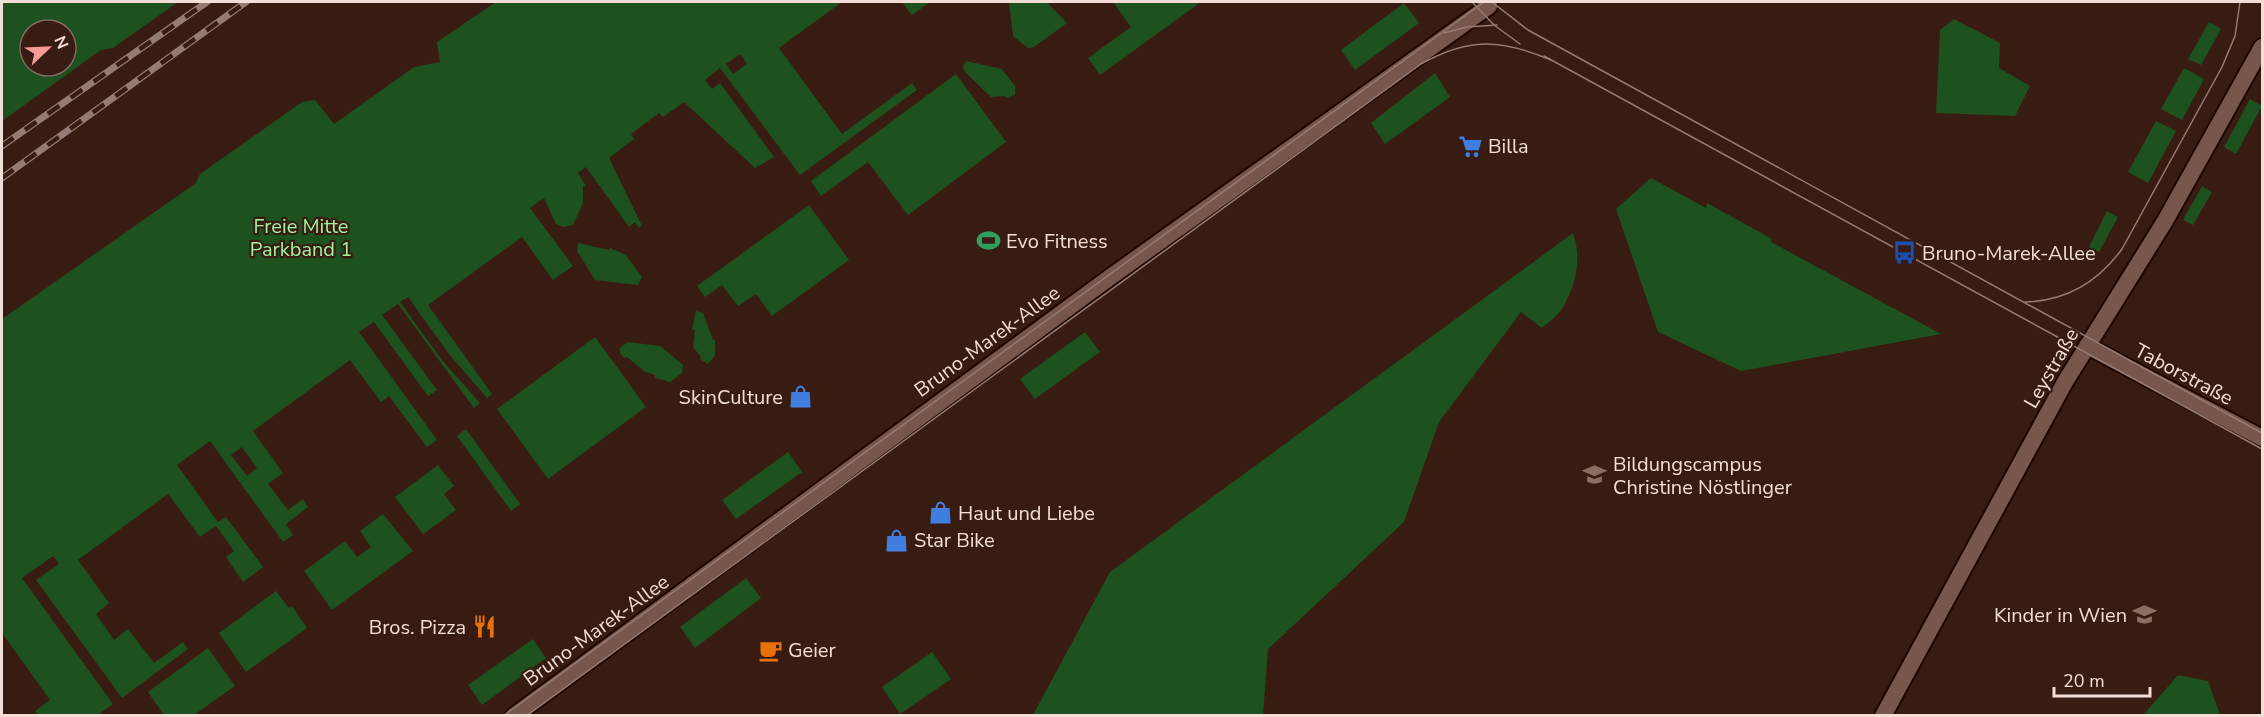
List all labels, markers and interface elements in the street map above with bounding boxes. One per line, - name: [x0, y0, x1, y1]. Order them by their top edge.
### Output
- north arrow: [18, 18, 78, 78]
- text: N: [48, 33, 73, 52]
- supermarket icon: Billa: [1457, 133, 1483, 159]
- place label: Billa: [1488, 133, 1529, 160]
- park label: Freie Mitte Parkband 1: [250, 213, 352, 263]
- sports icon: Evo Fitness: [975, 228, 1001, 254]
- place label: Evo Fitness: [1006, 228, 1108, 255]
- bus stop icon: Bruno-Marek-Allee: [1891, 240, 1917, 266]
- place label: Bruno-Marek-Allee: [1922, 240, 2096, 267]
- street label: Bruno-Marek-Allee: [909, 279, 1065, 403]
- street label: Leystraße: [2018, 323, 2085, 413]
- street label: Taborstraße: [2130, 337, 2238, 412]
- place label: SkinCulture: [679, 384, 783, 411]
- shop icon: SkinCulture: [788, 384, 814, 410]
- place label: Bildungscampus Christine Nöstlinger: [1613, 451, 1792, 501]
- school or university icon: Bildungscampus Christine Nöstlinger: [1582, 462, 1608, 488]
- shop icon: Haut und Liebe: [927, 500, 953, 526]
- place label: Haut und Liebe: [958, 500, 1095, 527]
- shop icon: Star Bike: [883, 527, 909, 553]
- place label: Star Bike: [914, 527, 995, 554]
- street label: Bruno-Marek-Allee: [518, 568, 674, 692]
- place label: Kinder in Wien: [1994, 602, 2127, 629]
- school or university icon: Kinder in Wien: [2132, 602, 2158, 628]
- place label: Bros. Pizza: [369, 614, 466, 641]
- restaurant icon: Bros. Pizza: [471, 614, 497, 640]
- cafe icon: Geier: [757, 637, 783, 663]
- place label: Geier: [788, 637, 836, 664]
- scale bar: [2054, 660, 2150, 698]
- text: 20 m: [2063, 669, 2105, 693]

